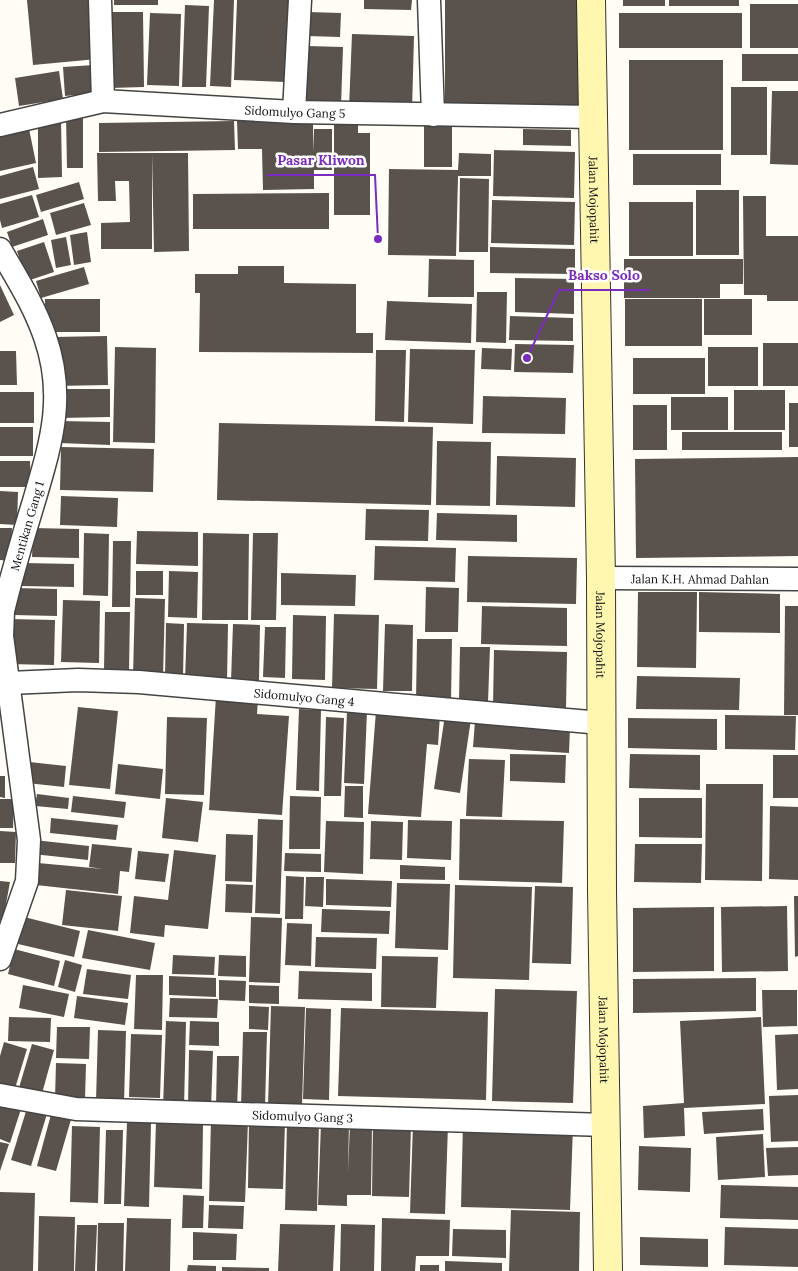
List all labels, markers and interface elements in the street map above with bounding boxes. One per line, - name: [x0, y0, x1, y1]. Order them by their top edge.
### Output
- street label: Sidomulyo Gang 5: [244, 102, 345, 120]
- callout: Pasar Kliwon: [267, 146, 375, 175]
- text: Pasar Kliwon: [277, 151, 365, 169]
- street label: Jalan Mojopahit: [586, 155, 603, 244]
- callout: Bakso Solo: [559, 261, 650, 290]
- text: Bakso Solo: [568, 266, 640, 284]
- street label: Mentikan Gang 1: [7, 479, 47, 573]
- street label: Jalan K.H. Ahmad Dahlan: [630, 571, 769, 586]
- street label: Jalan Mojopahit: [594, 590, 609, 679]
- street label: Sidomulyo Gang 4: [253, 685, 356, 709]
- street label: Jalan Mojopahit: [596, 995, 613, 1084]
- street label: Sidomulyo Gang 3: [252, 1107, 354, 1125]

